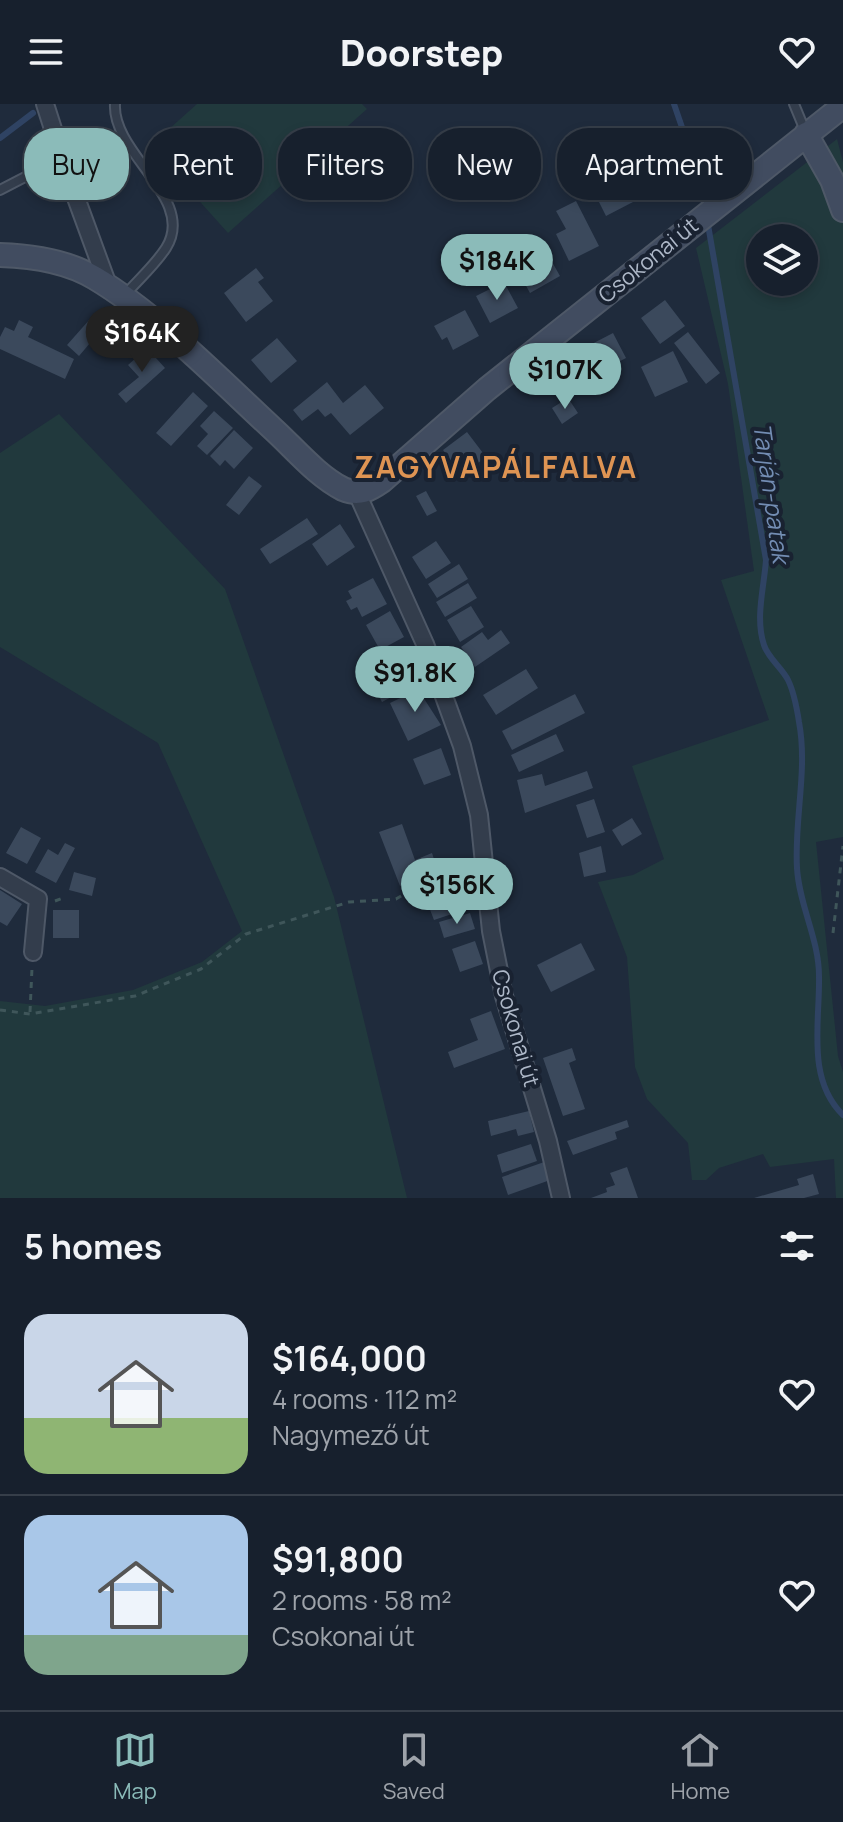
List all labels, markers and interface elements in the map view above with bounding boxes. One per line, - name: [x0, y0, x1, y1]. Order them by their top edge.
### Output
- text: Doorstep: [340, 28, 503, 77]
- icon: menu: [24, 30, 68, 74]
- icon: heart: [775, 30, 819, 74]
- chip: Buy: [24, 128, 129, 200]
- chip: Rent: [145, 128, 262, 200]
- chip: Filters: [278, 128, 412, 200]
- chip: New: [428, 128, 541, 200]
- chip: Apartment: [557, 128, 752, 200]
- street label: Csokonai út: [592, 210, 704, 310]
- map controls: [746, 224, 818, 296]
- button: layers: [746, 224, 818, 296]
- pin: $184K: [441, 234, 553, 302]
- text: $184K: [459, 242, 535, 278]
- pin: $164K: [86, 306, 198, 374]
- text: $164K: [104, 314, 180, 350]
- pin: $107K: [509, 343, 621, 411]
- text: $107K: [527, 351, 603, 387]
- water label: Tarján-patak: [746, 421, 799, 568]
- district label: ZAGYVAPÁLFALVA: [354, 446, 638, 487]
- pin: $91.8K: [350, 646, 480, 714]
- text: $91.8K: [373, 654, 457, 690]
- pin: $156K: [401, 858, 513, 926]
- text: $156K: [419, 866, 495, 902]
- street label: Csokonai út: [485, 966, 547, 1090]
- text: 5 homes: [24, 1223, 162, 1269]
- icon: filters: [775, 1224, 819, 1268]
- text: $164,000: [272, 1335, 427, 1381]
- icon: home: [88, 1346, 184, 1442]
- icon: heart: [775, 1372, 819, 1416]
- text: 4 rooms · 112 m²: [272, 1381, 457, 1417]
- text: Nagymező út: [272, 1417, 430, 1453]
- text: $91,800: [272, 1536, 404, 1582]
- icon: home: [88, 1547, 184, 1643]
- icon: heart: [775, 1573, 819, 1617]
- text: 2 rooms · 58 m²: [272, 1582, 452, 1618]
- text: Csokonai út: [272, 1618, 415, 1654]
- tab: Map: [113, 1728, 157, 1806]
- tab: Saved: [383, 1728, 445, 1806]
- tab: Home: [671, 1728, 730, 1806]

